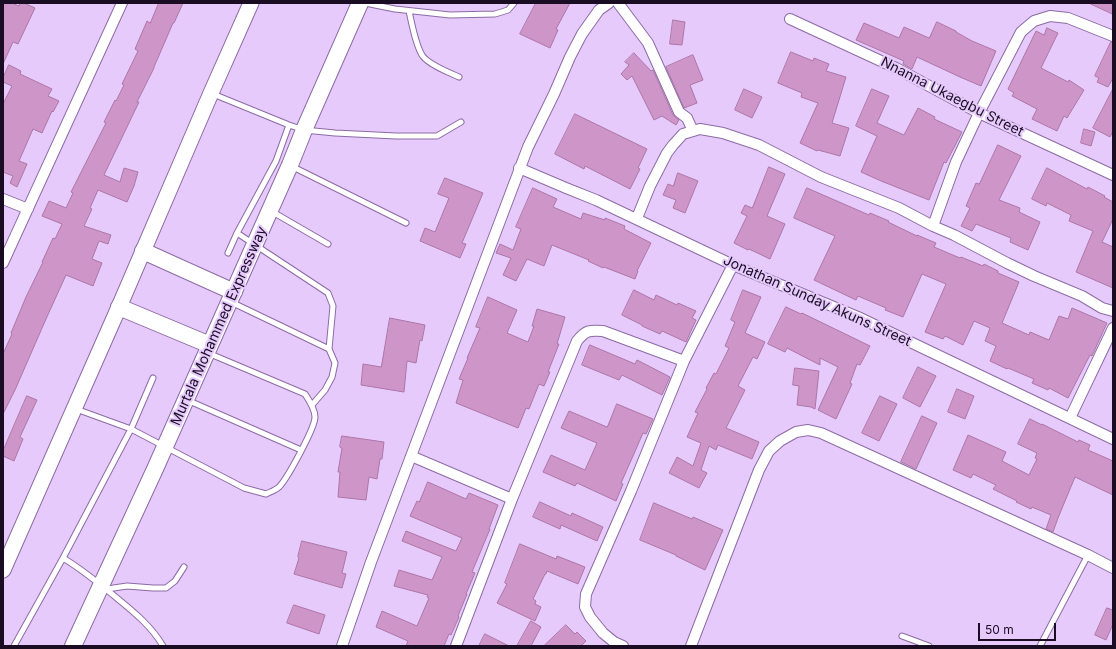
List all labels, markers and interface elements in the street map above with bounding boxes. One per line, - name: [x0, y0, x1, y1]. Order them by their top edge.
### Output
- street label: Nnanna Ukaegbu Street: [878, 54, 1026, 140]
- street label: Murtala Mohammed Expressway: [167, 224, 271, 428]
- street label: Jonathan Sunday Akuns Street: [721, 252, 913, 350]
- scale bar: [980, 615, 1058, 641]
- text: 50 m: [985, 622, 1014, 637]

